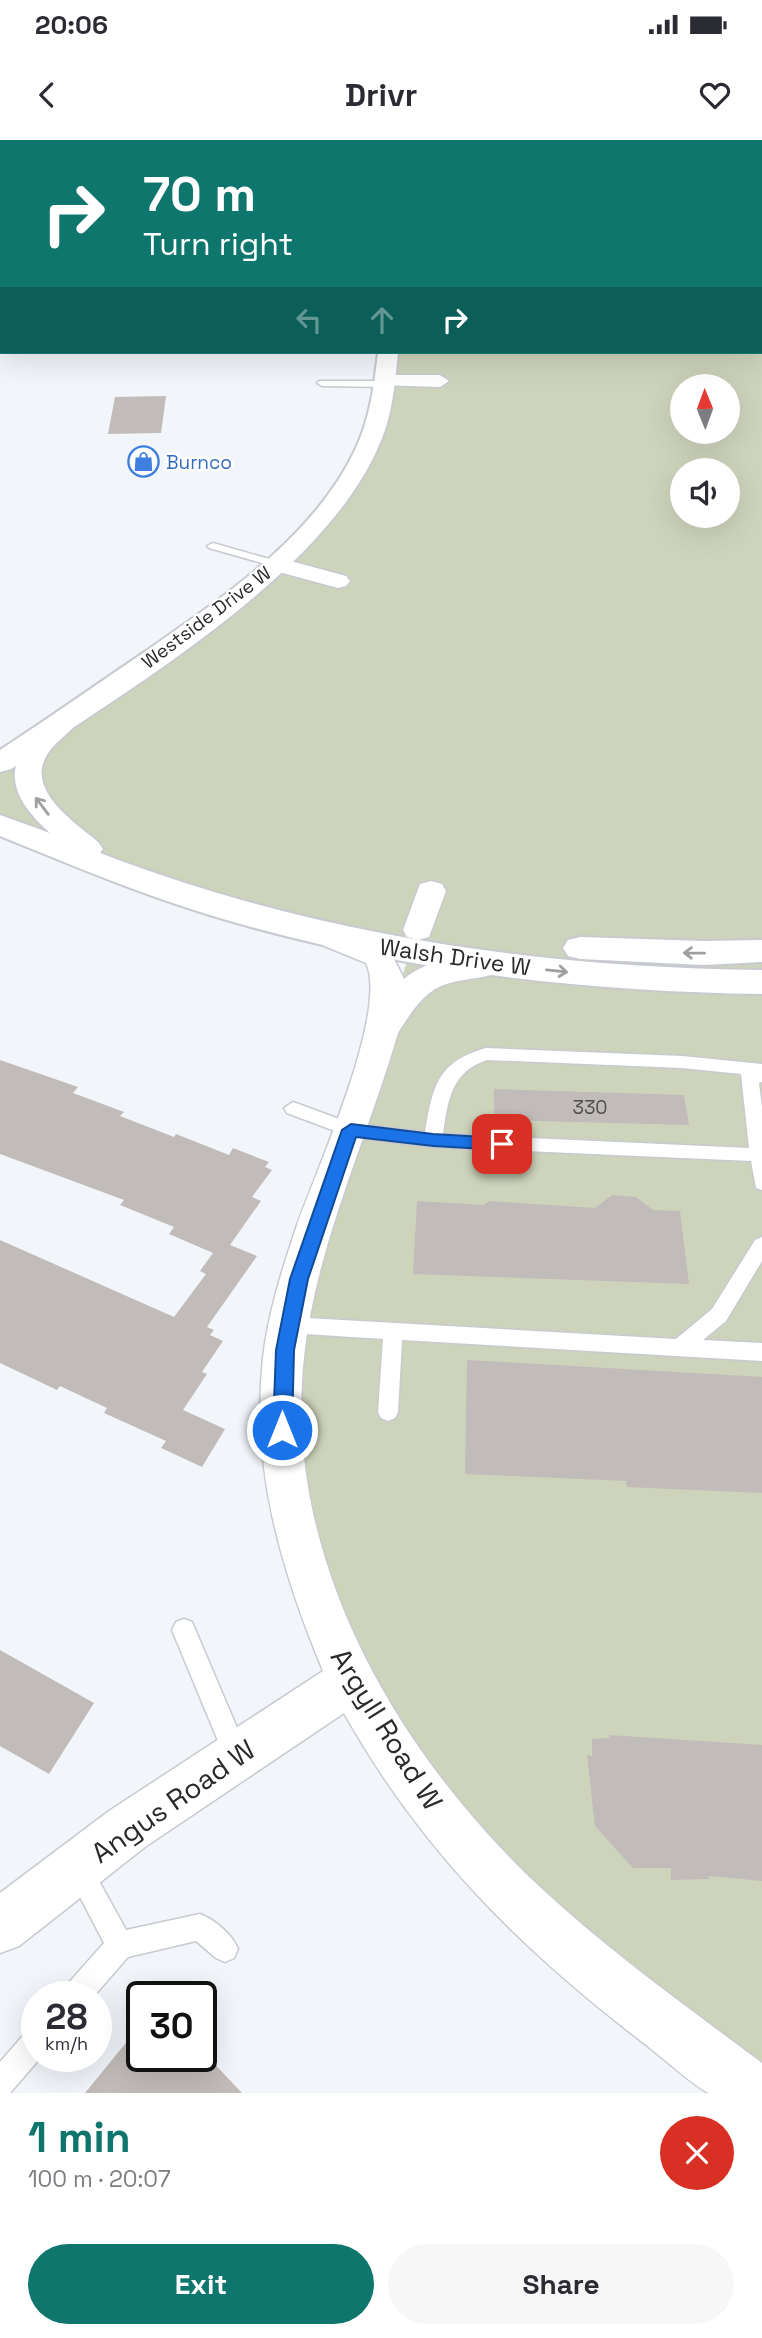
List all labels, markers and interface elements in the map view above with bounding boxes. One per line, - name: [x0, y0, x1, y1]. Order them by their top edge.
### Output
- text: 20:06: [35, 8, 108, 42]
- text: Drivr: [345, 75, 417, 115]
- icon: back: [28, 76, 66, 114]
- icon: heart: [696, 76, 734, 114]
- text: 70 m: [143, 163, 256, 225]
- icon: right: [28, 168, 119, 259]
- text: Turn right: [143, 224, 293, 264]
- icon: left: [290, 301, 328, 339]
- icon: ahead: [363, 301, 401, 339]
- icon: right: [436, 301, 474, 339]
- north arrow: [670, 374, 740, 444]
- map controls: [670, 374, 740, 528]
- shop icon: Burnco: [126, 445, 160, 479]
- place label: Burnco: [166, 450, 232, 475]
- button: sound: [670, 458, 740, 528]
- street label: Westside Drive W: [136, 560, 276, 674]
- one-way arrow: [34, 797, 49, 816]
- street label: Walsh Drive W: [378, 932, 532, 982]
- one-way arrow: [683, 946, 706, 959]
- one-way arrow: [545, 964, 568, 977]
- house number: 330: [572, 1095, 608, 1120]
- pin: [472, 1114, 532, 1174]
- icon: arrive: [483, 1125, 521, 1163]
- position arrow: [245, 1393, 319, 1467]
- street label: Argyll Road W: [323, 1641, 451, 1817]
- street label: Angus Road W: [84, 1731, 262, 1871]
- speed limit sign: 30: [126, 1981, 217, 2072]
- text: 28: [46, 1995, 87, 2039]
- text: km/h: [45, 2032, 88, 2055]
- text: 1 min: [28, 2111, 131, 2164]
- button: close: [660, 2116, 734, 2190]
- text: 100 m · 20:07: [28, 2164, 171, 2194]
- button: Exit: [28, 2244, 374, 2324]
- button: Share: [388, 2244, 734, 2324]

